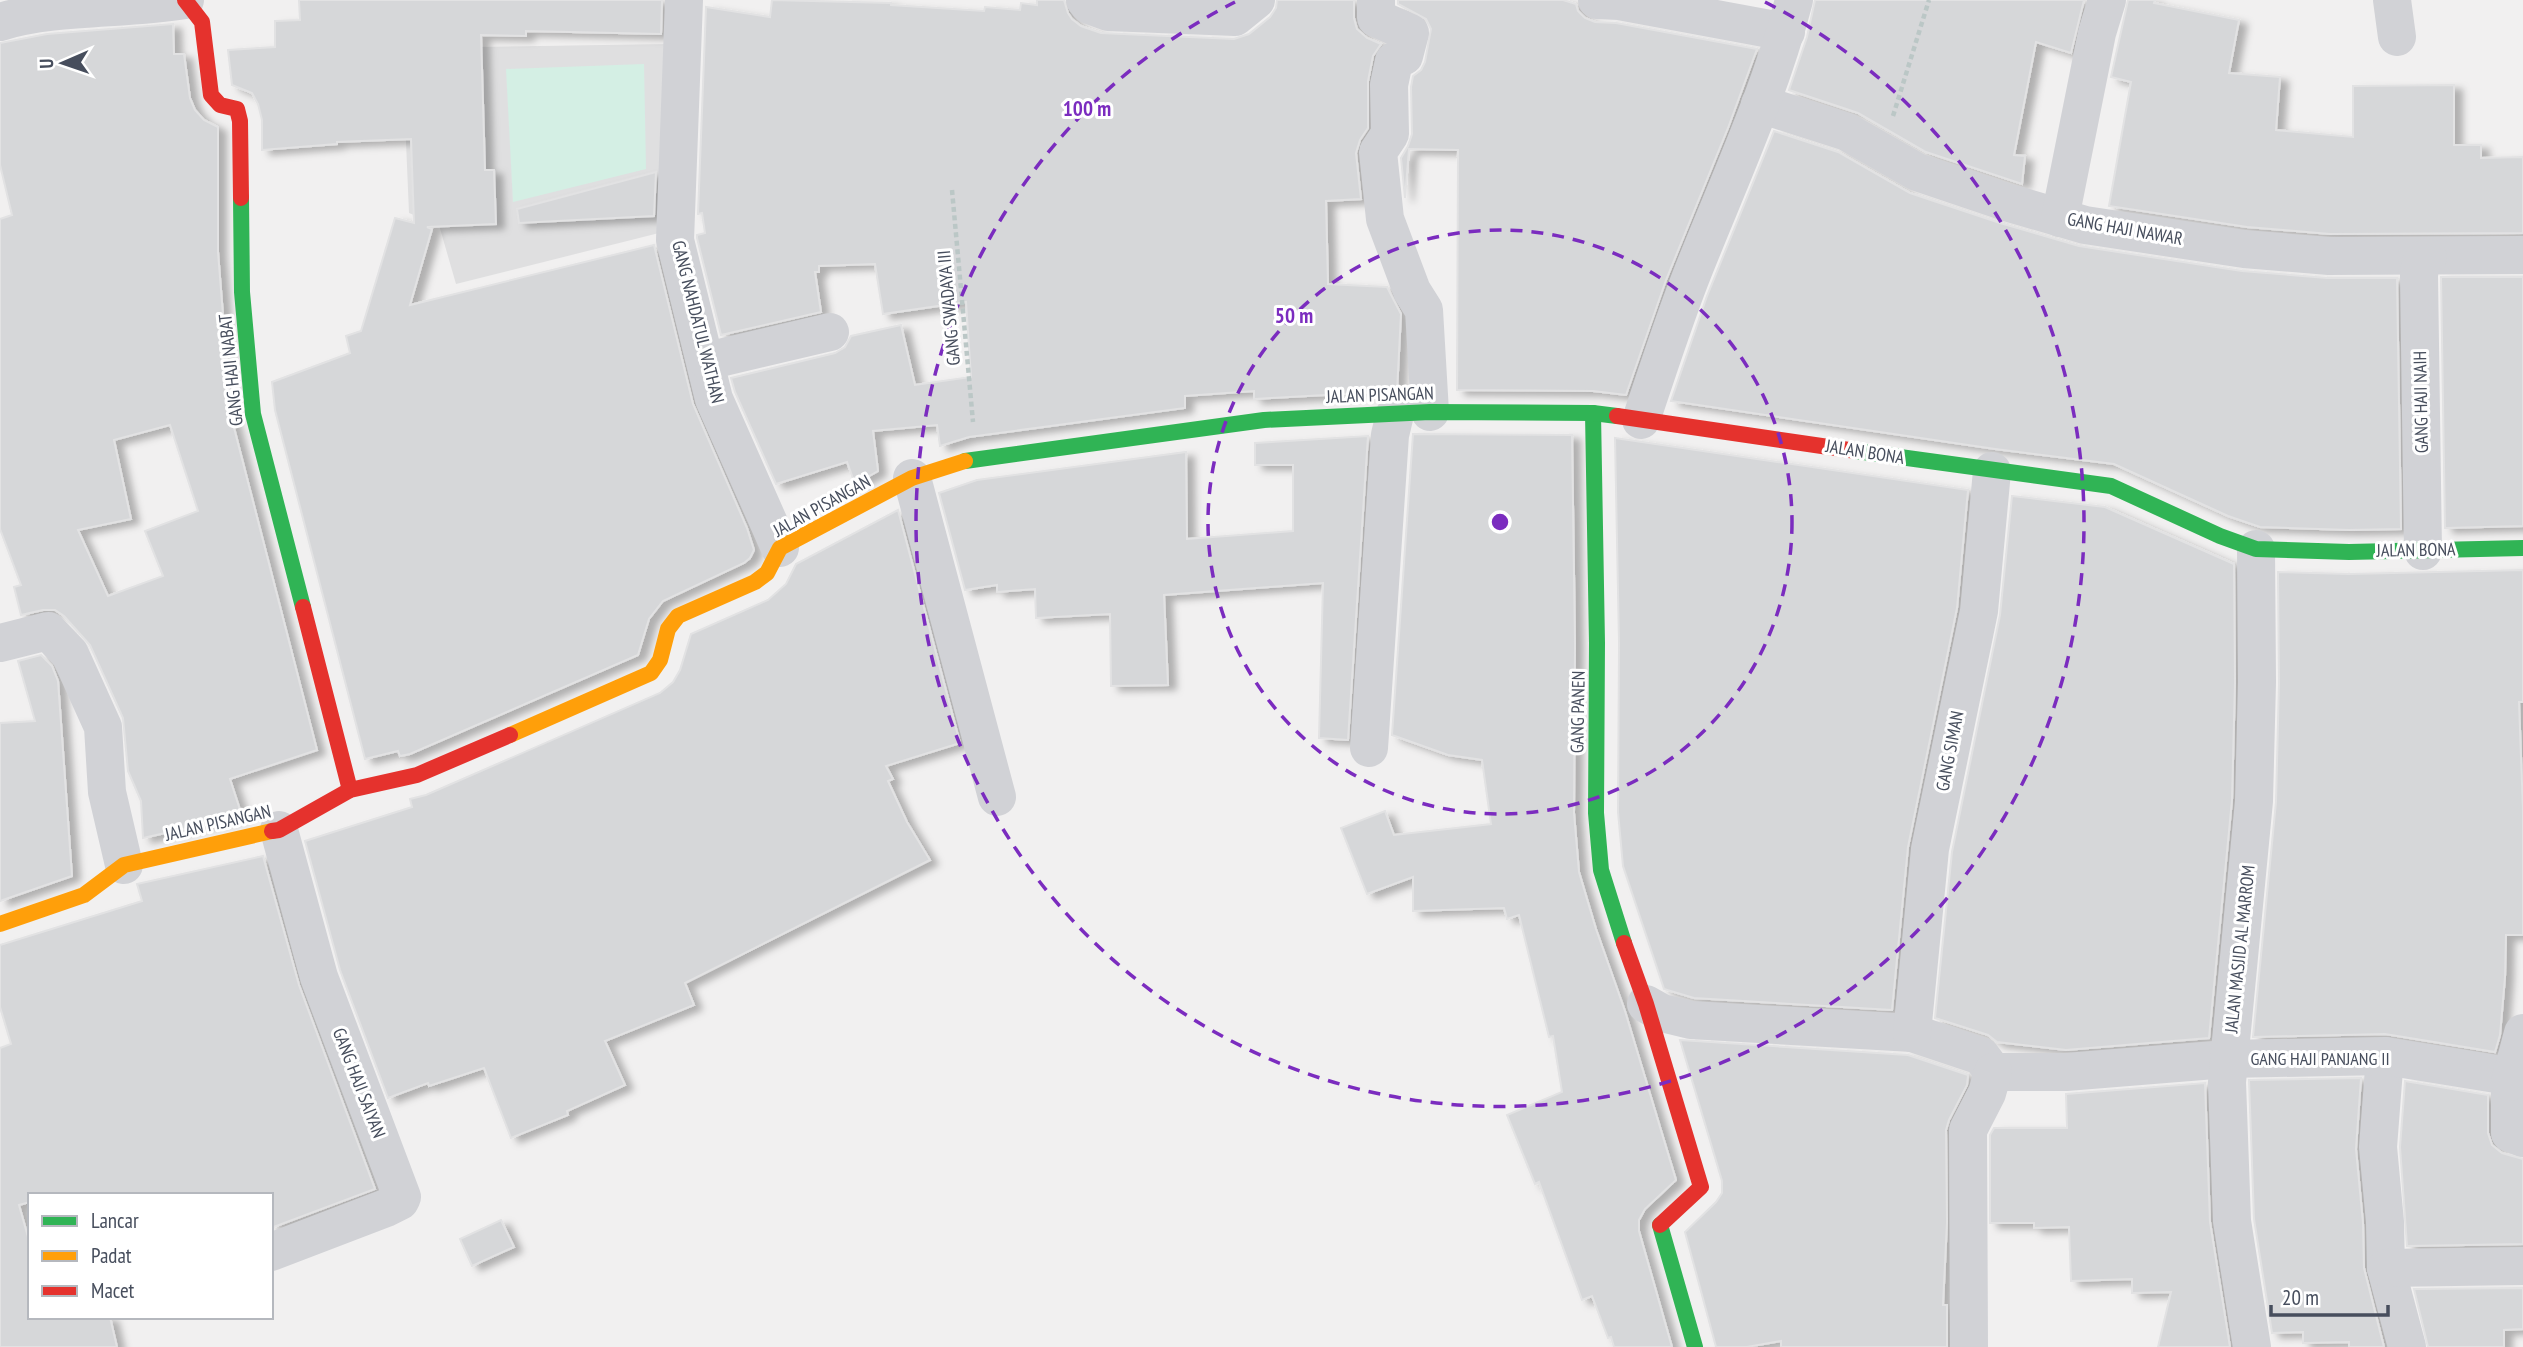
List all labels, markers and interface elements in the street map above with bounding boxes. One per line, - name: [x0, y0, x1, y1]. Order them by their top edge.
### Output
- north arrow: [28, 28, 98, 98]
- text: U: [34, 58, 58, 69]
- text: 100 m: [1063, 95, 1111, 122]
- street label: GANG HAJI NAWAR: [2066, 207, 2185, 250]
- street label: GANG NAHDATUL WATHAN: [667, 238, 730, 406]
- street label: GANG SWADAYA III: [932, 249, 965, 367]
- text: 50 m: [1275, 302, 1313, 329]
- street label: GANG HAJI NABAT: [213, 313, 248, 427]
- street label: GANG HAJI NAIH: [2408, 351, 2433, 453]
- street label: JALAN PISANGAN: [1325, 381, 1434, 408]
- street label: JALAN BONA: [1823, 434, 1906, 469]
- street label: JALAN PISANGAN: [768, 469, 874, 542]
- centre of rings: [1488, 510, 1512, 534]
- street label: JALAN BONA: [2375, 537, 2456, 562]
- street label: GANG PANEN: [1565, 671, 1590, 753]
- street label: GANG SIMAN: [1930, 709, 1969, 793]
- street label: JALAN PISANGAN: [162, 799, 273, 846]
- street label: JALAN MASJID AL MARROM: [2219, 864, 2260, 1035]
- street label: GANG HAJI SAIYAN: [328, 1025, 391, 1141]
- street label: GANG HAJI PANJANG II: [2250, 1047, 2390, 1070]
- legend: [28, 1193, 273, 1319]
- text: Lancar: [91, 1207, 139, 1234]
- text: Padat: [91, 1242, 132, 1269]
- scale bar: [2271, 1274, 2388, 1318]
- text: Macet: [91, 1277, 135, 1304]
- text: 20 m: [2282, 1284, 2319, 1311]

